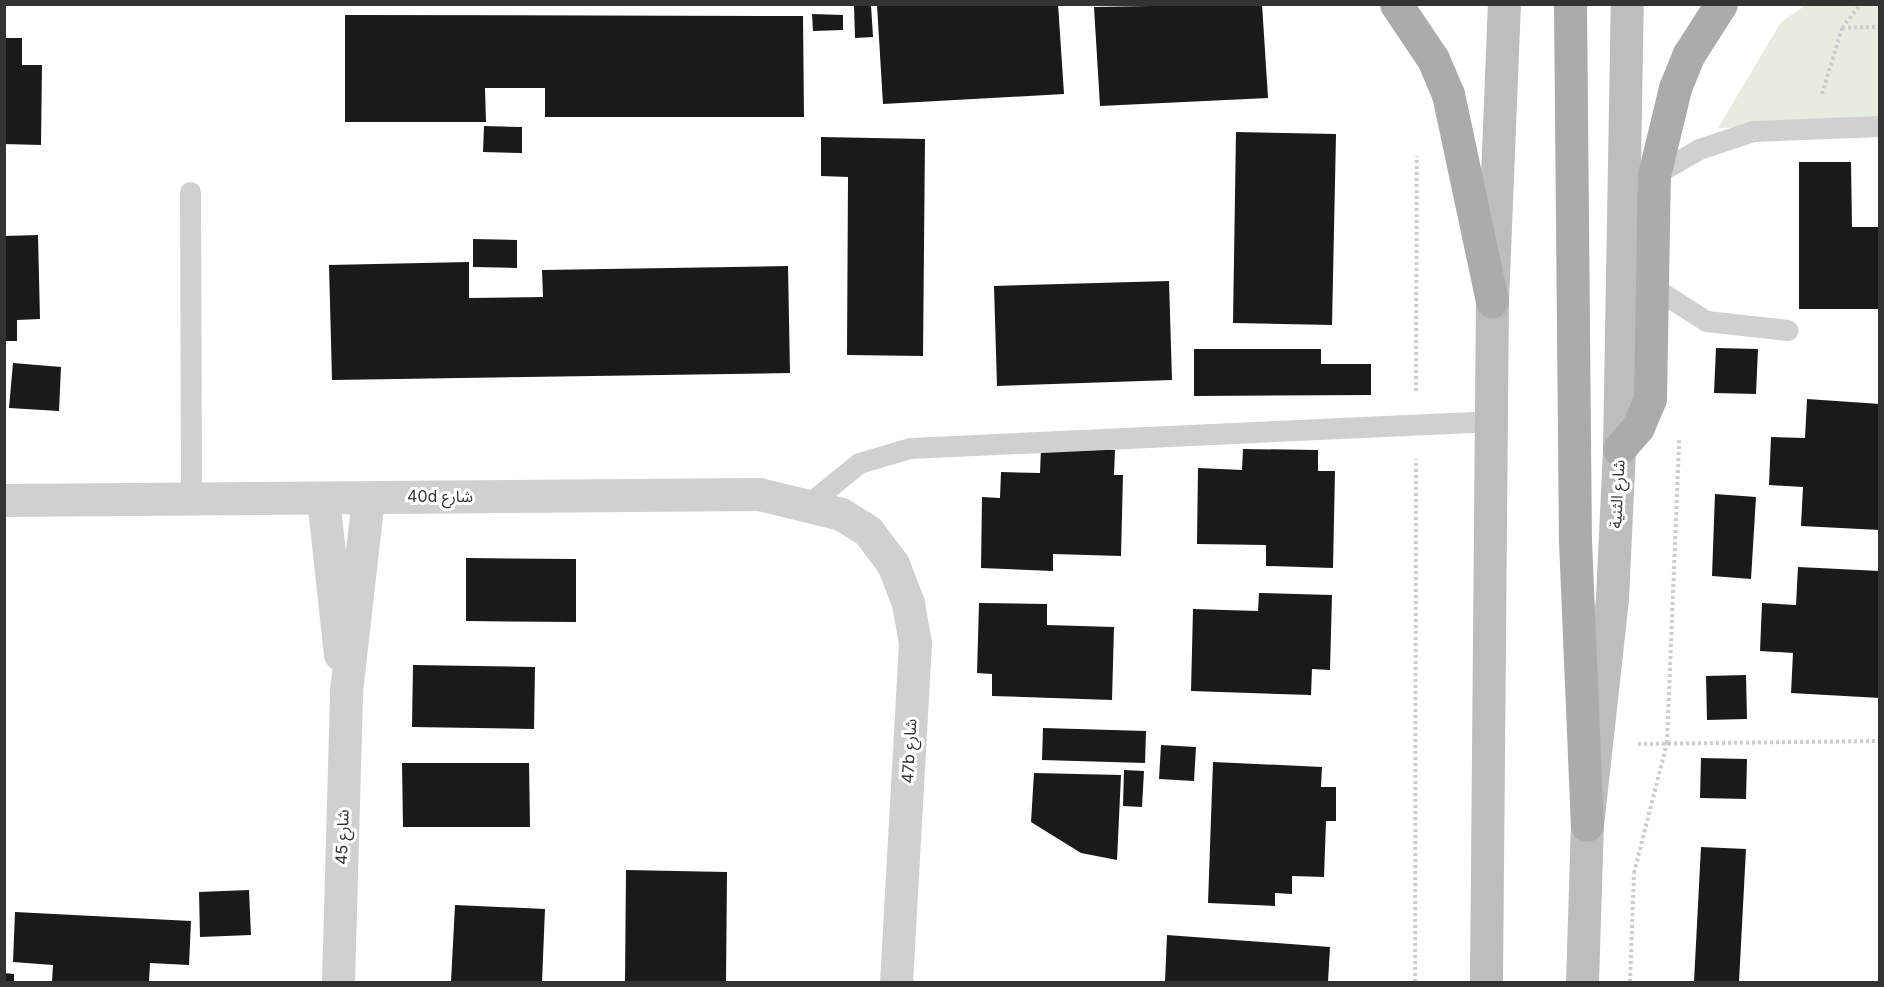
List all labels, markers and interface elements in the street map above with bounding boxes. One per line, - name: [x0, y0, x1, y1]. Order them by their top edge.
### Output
- street label: شارع الثنية: [1606, 459, 1628, 529]
- street label: 40d شارع: [407, 486, 473, 506]
- street label: 47b شارع: [898, 718, 920, 784]
- street label: شارع 45: [331, 809, 353, 865]

